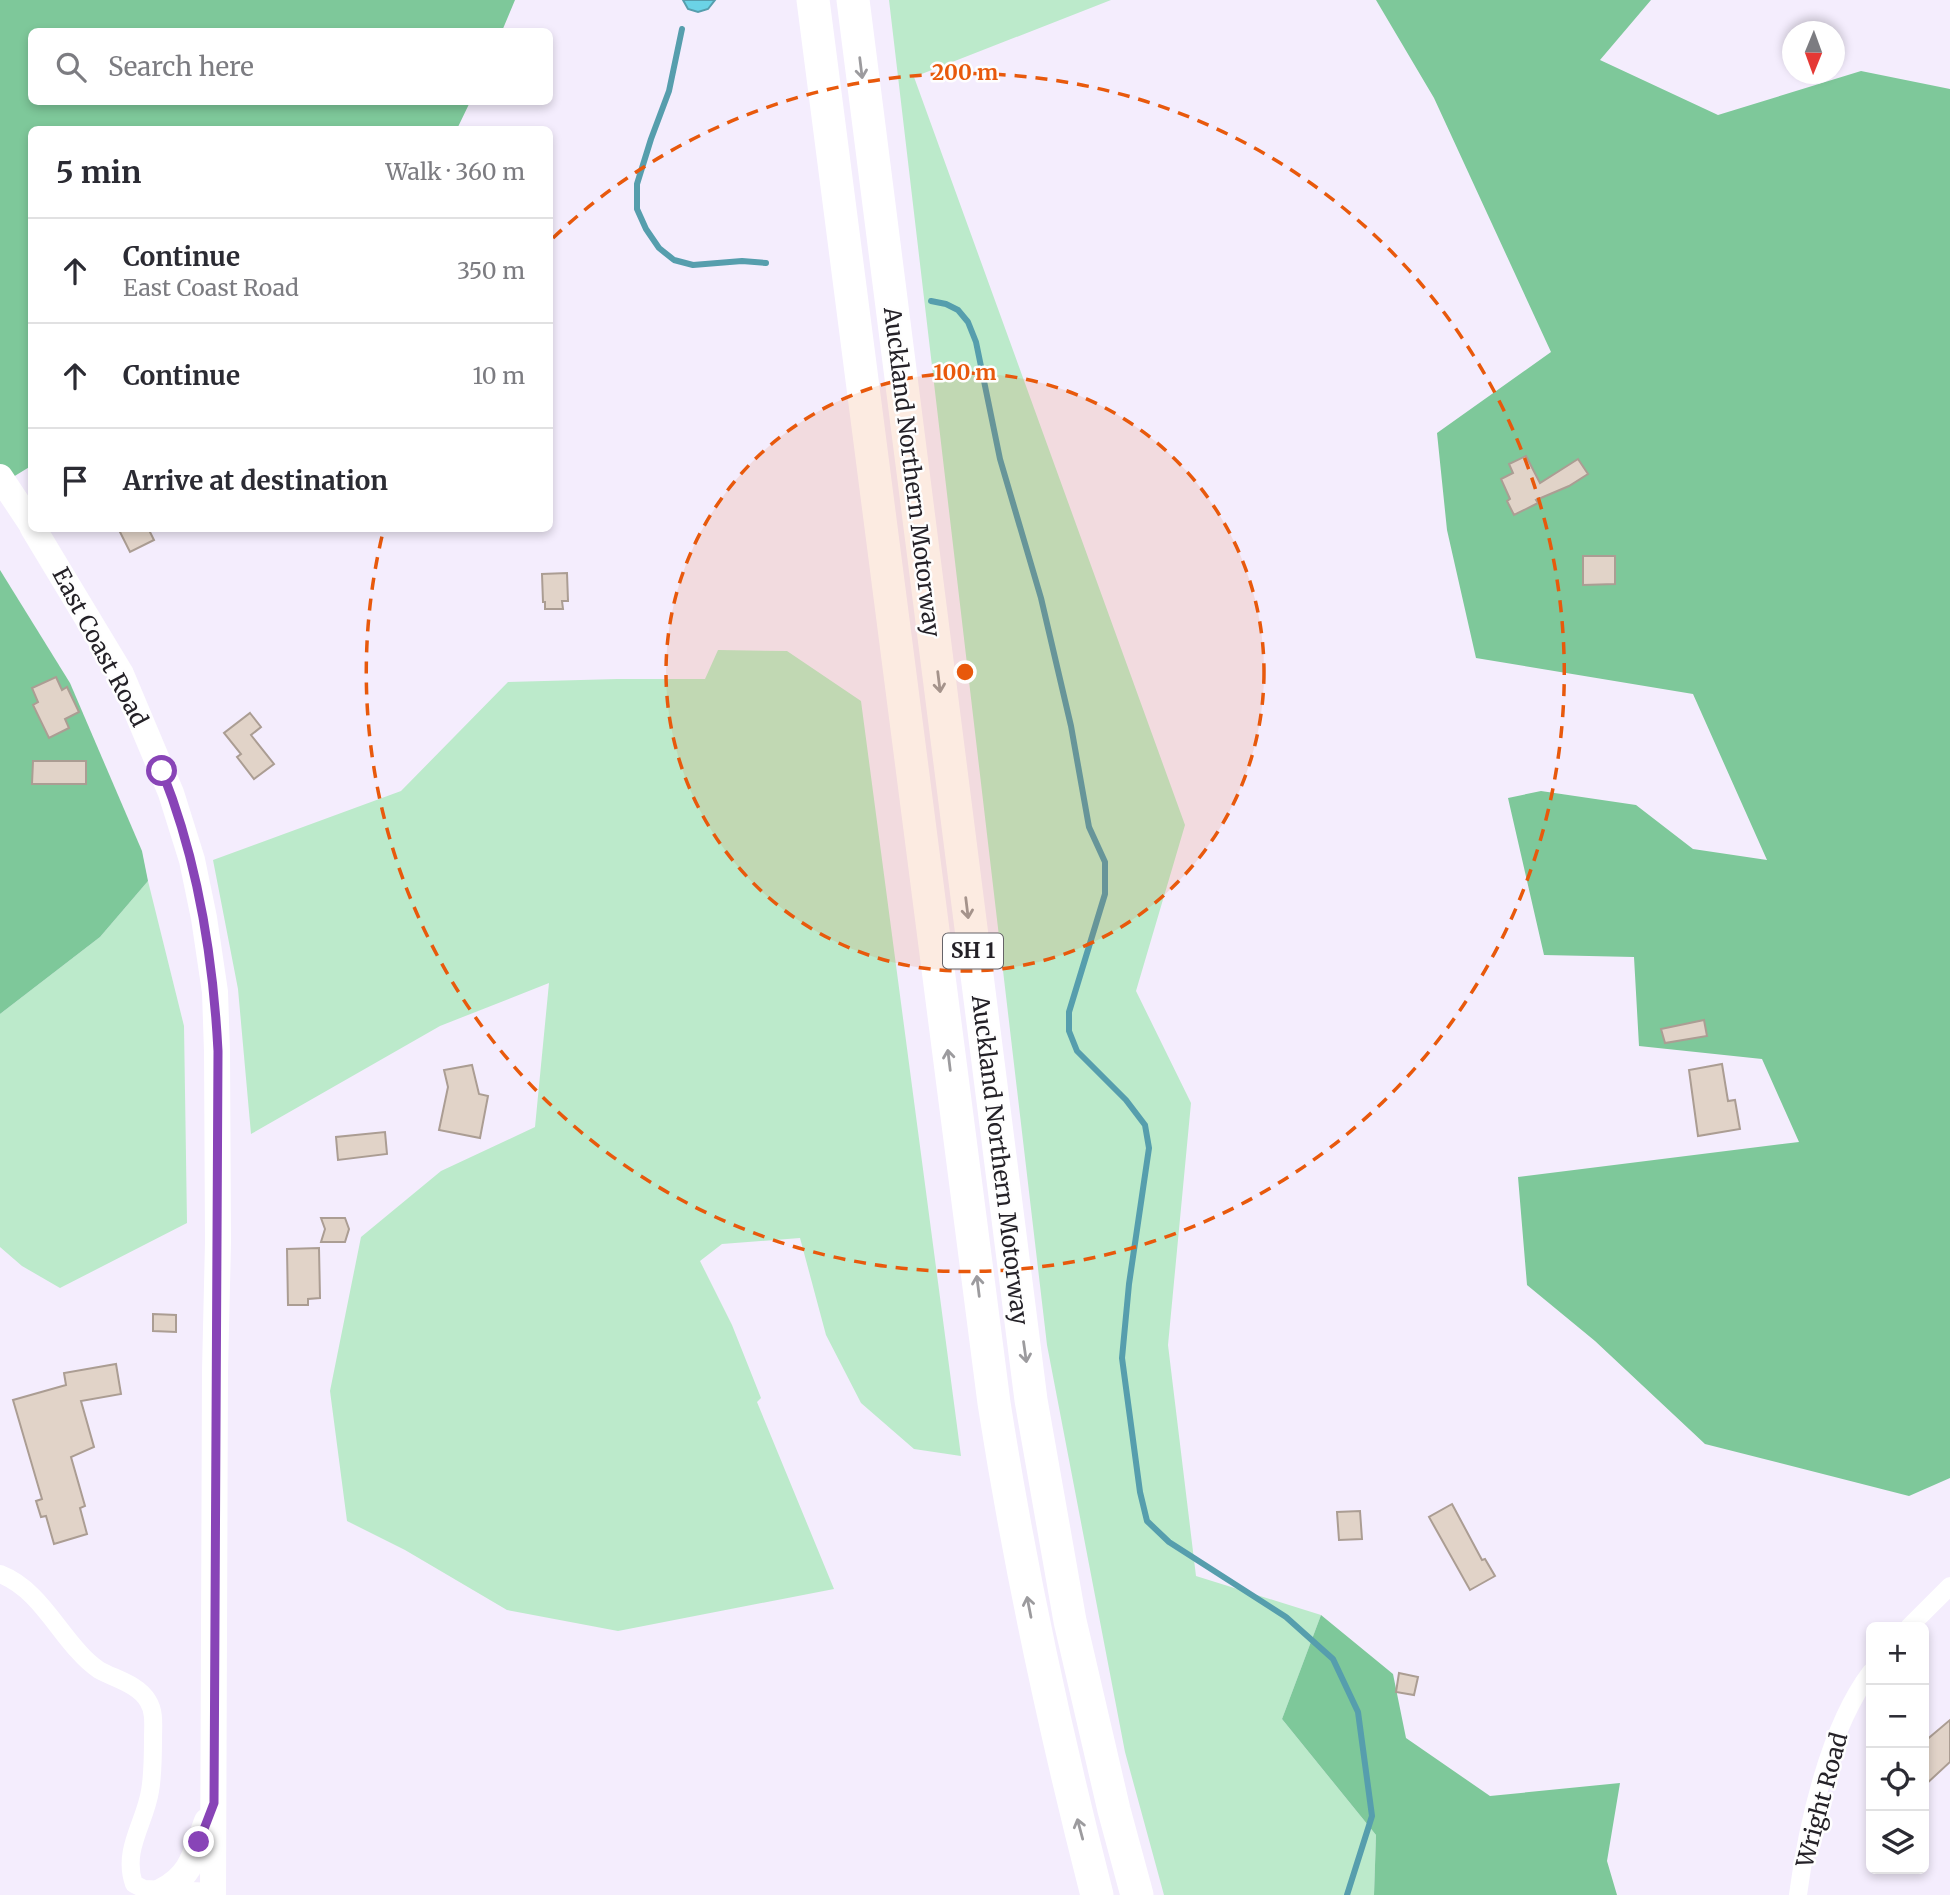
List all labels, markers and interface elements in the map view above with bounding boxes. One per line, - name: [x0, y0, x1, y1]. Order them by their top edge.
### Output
- north arrow: [1782, 21, 1845, 84]
- search box: [28, 28, 553, 105]
- icon: search: [52, 48, 90, 86]
- text: Search here: [108, 50, 254, 83]
- one-way arrow: [855, 56, 868, 79]
- text: 200 m: [932, 59, 998, 86]
- text: 5 min: [56, 153, 141, 191]
- text: Walk · 360 m: [385, 157, 525, 186]
- text: Continue: [123, 240, 240, 273]
- icon: ahead: [56, 252, 94, 290]
- text: 350 m: [457, 256, 525, 285]
- text: East Coast Road: [123, 273, 299, 302]
- street label: Auckland Northern Motorway: [878, 304, 947, 639]
- icon: ahead: [56, 357, 94, 395]
- text: Continue: [123, 359, 240, 392]
- text: 100 m: [934, 359, 996, 386]
- text: 10 m: [472, 361, 525, 390]
- icon: arrive: [56, 462, 94, 500]
- text: Arrive at destination: [123, 464, 388, 497]
- street label: East Coast Road: [46, 562, 155, 731]
- centre of rings: [953, 660, 977, 684]
- one-way arrow: [932, 671, 945, 693]
- route start: [146, 755, 177, 786]
- one-way arrow: [961, 896, 974, 919]
- road number: SH 1: [943, 934, 1003, 968]
- street label: Auckland Northern Motorway: [966, 992, 1035, 1327]
- one-way arrow: [942, 1049, 955, 1072]
- one-way arrow: [972, 1275, 985, 1298]
- one-way arrow: [1018, 1340, 1031, 1363]
- one-way arrow: [1022, 1596, 1036, 1619]
- map controls: [1866, 1622, 1929, 1874]
- button: +: [1866, 1622, 1929, 1685]
- button: −: [1866, 1685, 1929, 1748]
- street label: Wright Road: [1789, 1729, 1853, 1871]
- button: locate: [1866, 1748, 1929, 1811]
- button: layers: [1866, 1811, 1929, 1874]
- one-way arrow: [1073, 1818, 1086, 1841]
- route end: [183, 1826, 214, 1857]

